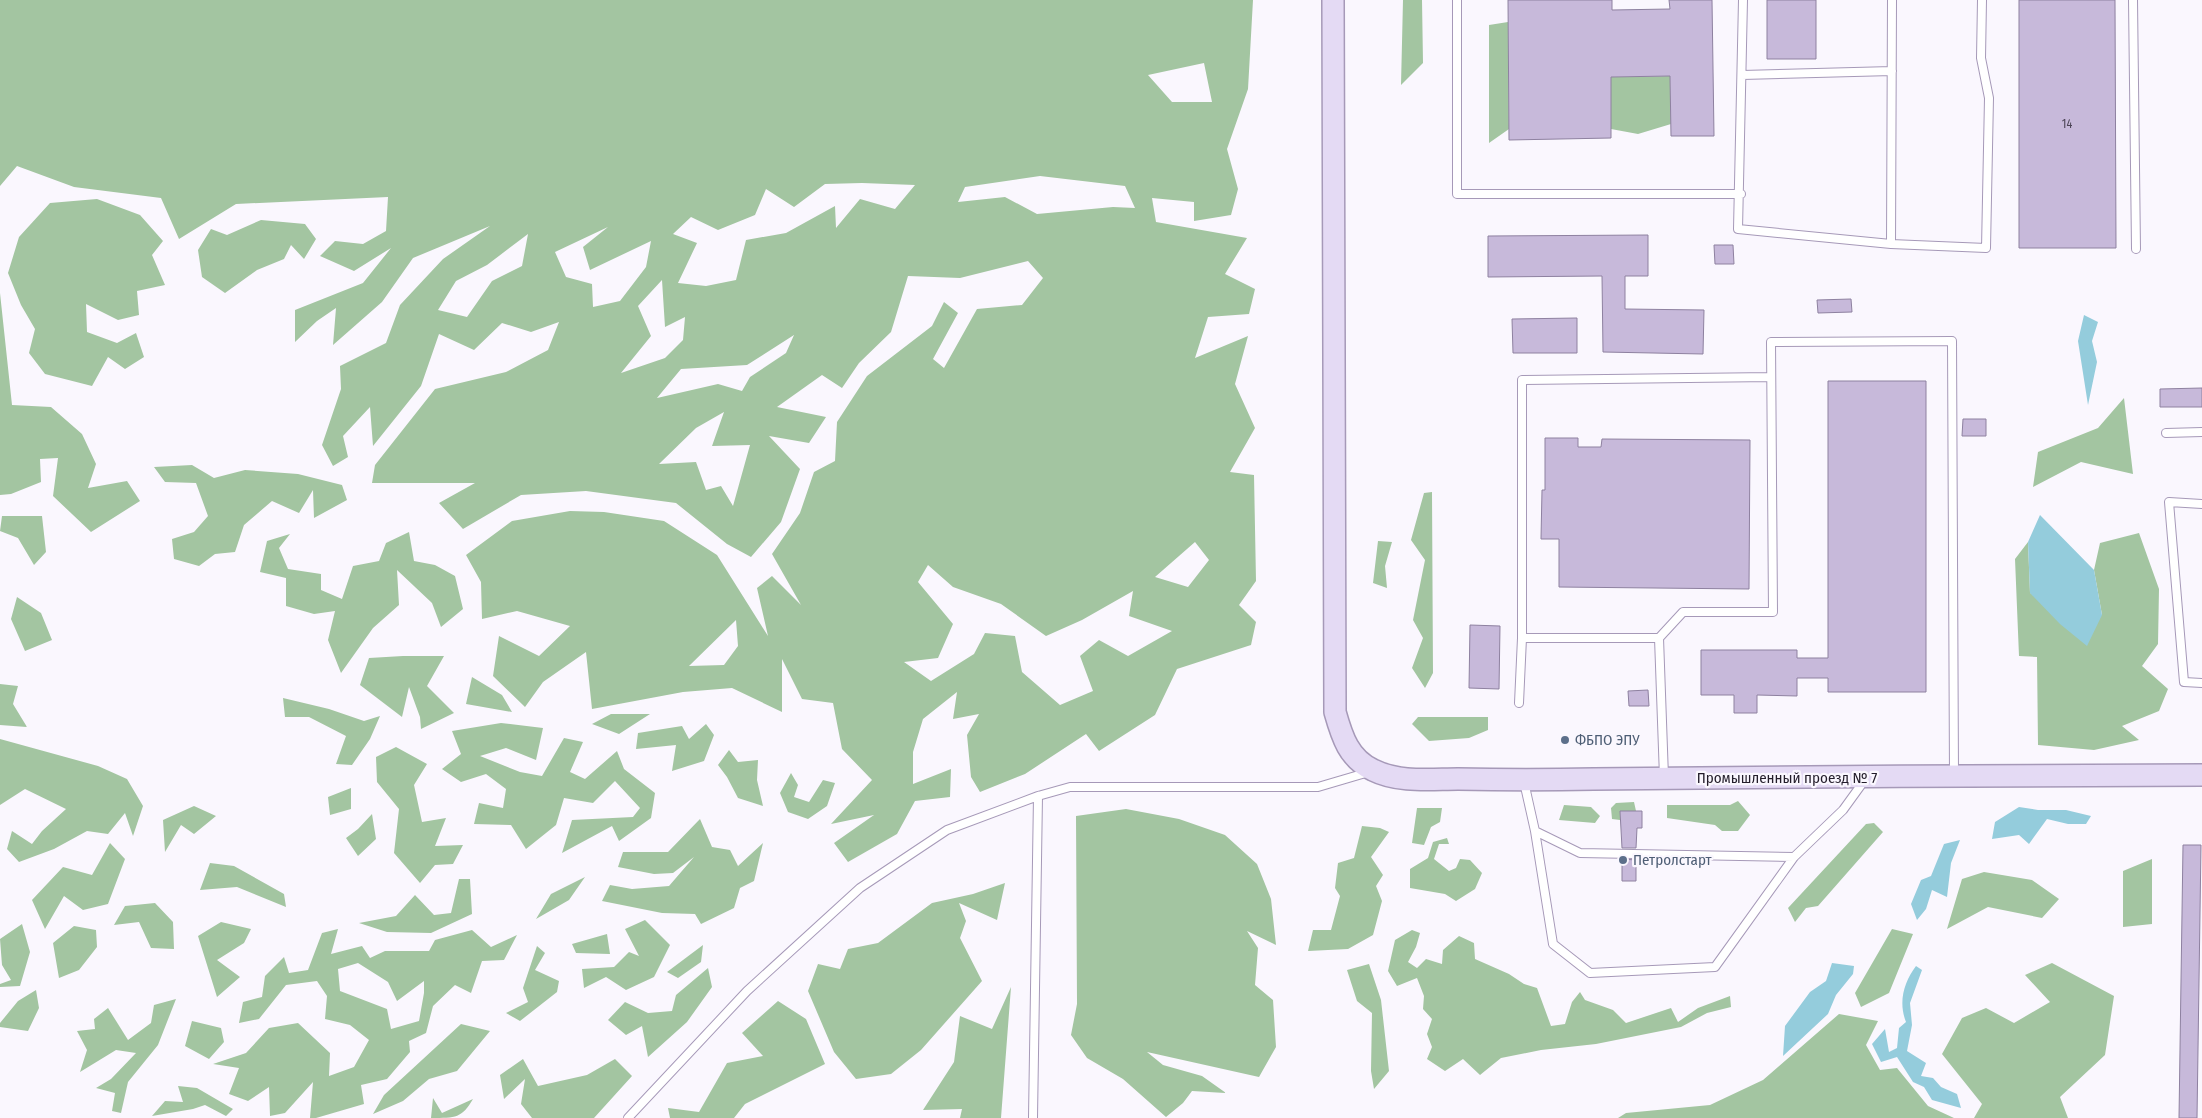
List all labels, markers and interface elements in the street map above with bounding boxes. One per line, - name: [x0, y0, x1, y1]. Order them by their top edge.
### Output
- house number: 14: [2062, 117, 2072, 131]
- place label: ФБПО ЭПУ: [1575, 731, 1640, 749]
- marker: ФБПО ЭПУ: [1559, 734, 1571, 746]
- street label: Промышленный проезд № 7: [1697, 769, 1877, 787]
- place label: Петролстарт: [1633, 851, 1713, 869]
- marker: Петролстарт: [1617, 854, 1629, 866]

